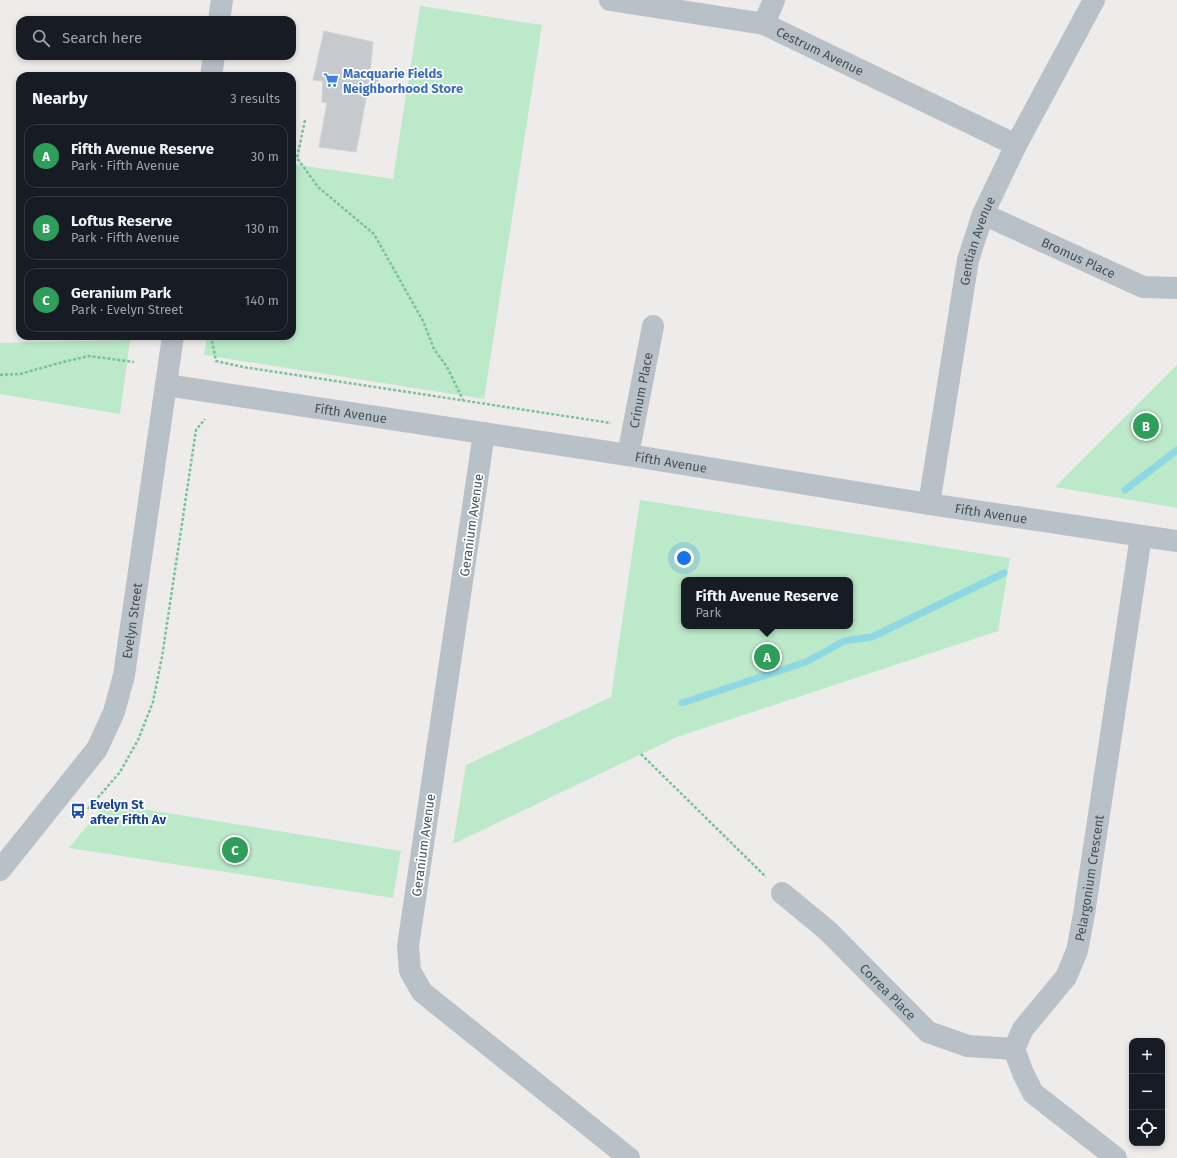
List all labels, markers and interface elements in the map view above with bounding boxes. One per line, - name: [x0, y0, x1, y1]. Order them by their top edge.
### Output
- search box: [16, 16, 296, 60]
- street label: Cestrum Avenue: [774, 24, 866, 79]
- icon: search: [30, 27, 52, 49]
- text: Search here: [62, 29, 142, 47]
- place label: Macquarie Fields Neighborhood Store: [343, 66, 463, 96]
- supermarket icon: Macquarie Fields Neighborhood Store: [322, 71, 340, 89]
- text: Nearby: [32, 88, 87, 109]
- text: 3 results: [230, 91, 280, 106]
- text: Fifth Avenue Reserve: [71, 140, 214, 158]
- text: A: [42, 149, 50, 164]
- text: 30 m: [251, 149, 279, 164]
- text: Park · Fifth Avenue: [71, 158, 179, 173]
- street label: Gentian Avenue: [957, 194, 998, 286]
- text: Loftus Reserve: [71, 212, 172, 230]
- text: B: [42, 221, 50, 236]
- text: 130 m: [245, 221, 279, 236]
- text: Park · Fifth Avenue: [71, 230, 179, 245]
- street label: Bromus Place: [1039, 235, 1118, 281]
- text: Geranium Park: [71, 284, 171, 302]
- text: C: [42, 293, 50, 308]
- text: 140 m: [245, 293, 279, 308]
- text: Park · Evelyn Street: [71, 302, 183, 317]
- street label: Crinum Place: [626, 351, 656, 429]
- street label: Fifth Avenue: [314, 401, 388, 426]
- pin: B: [1133, 411, 1159, 441]
- street label: Fifth Avenue: [634, 449, 708, 476]
- street label: Geranium Avenue: [457, 473, 486, 577]
- street label: Fifth Avenue: [954, 501, 1028, 527]
- your location: [674, 548, 694, 568]
- popup: [681, 577, 853, 629]
- street label: Evelyn Street: [119, 581, 145, 660]
- text: Fifth Avenue Reserve: [696, 587, 838, 605]
- text: Park: [696, 605, 721, 620]
- pin: A: [754, 642, 780, 672]
- street label: Geranium Avenue: [409, 793, 438, 897]
- place label: Evelyn St after Fifth Av: [90, 797, 167, 827]
- bus stop icon: Evelyn St after Fifth Av: [69, 802, 87, 820]
- street label: Pelargonium Crescent: [1072, 814, 1107, 943]
- pin: C: [222, 835, 248, 865]
- street label: Correa Place: [857, 961, 919, 1023]
- map controls: [1129, 1038, 1165, 1146]
- button: +: [1129, 1038, 1165, 1074]
- button: −: [1129, 1074, 1165, 1110]
- button: locate: [1129, 1110, 1165, 1146]

